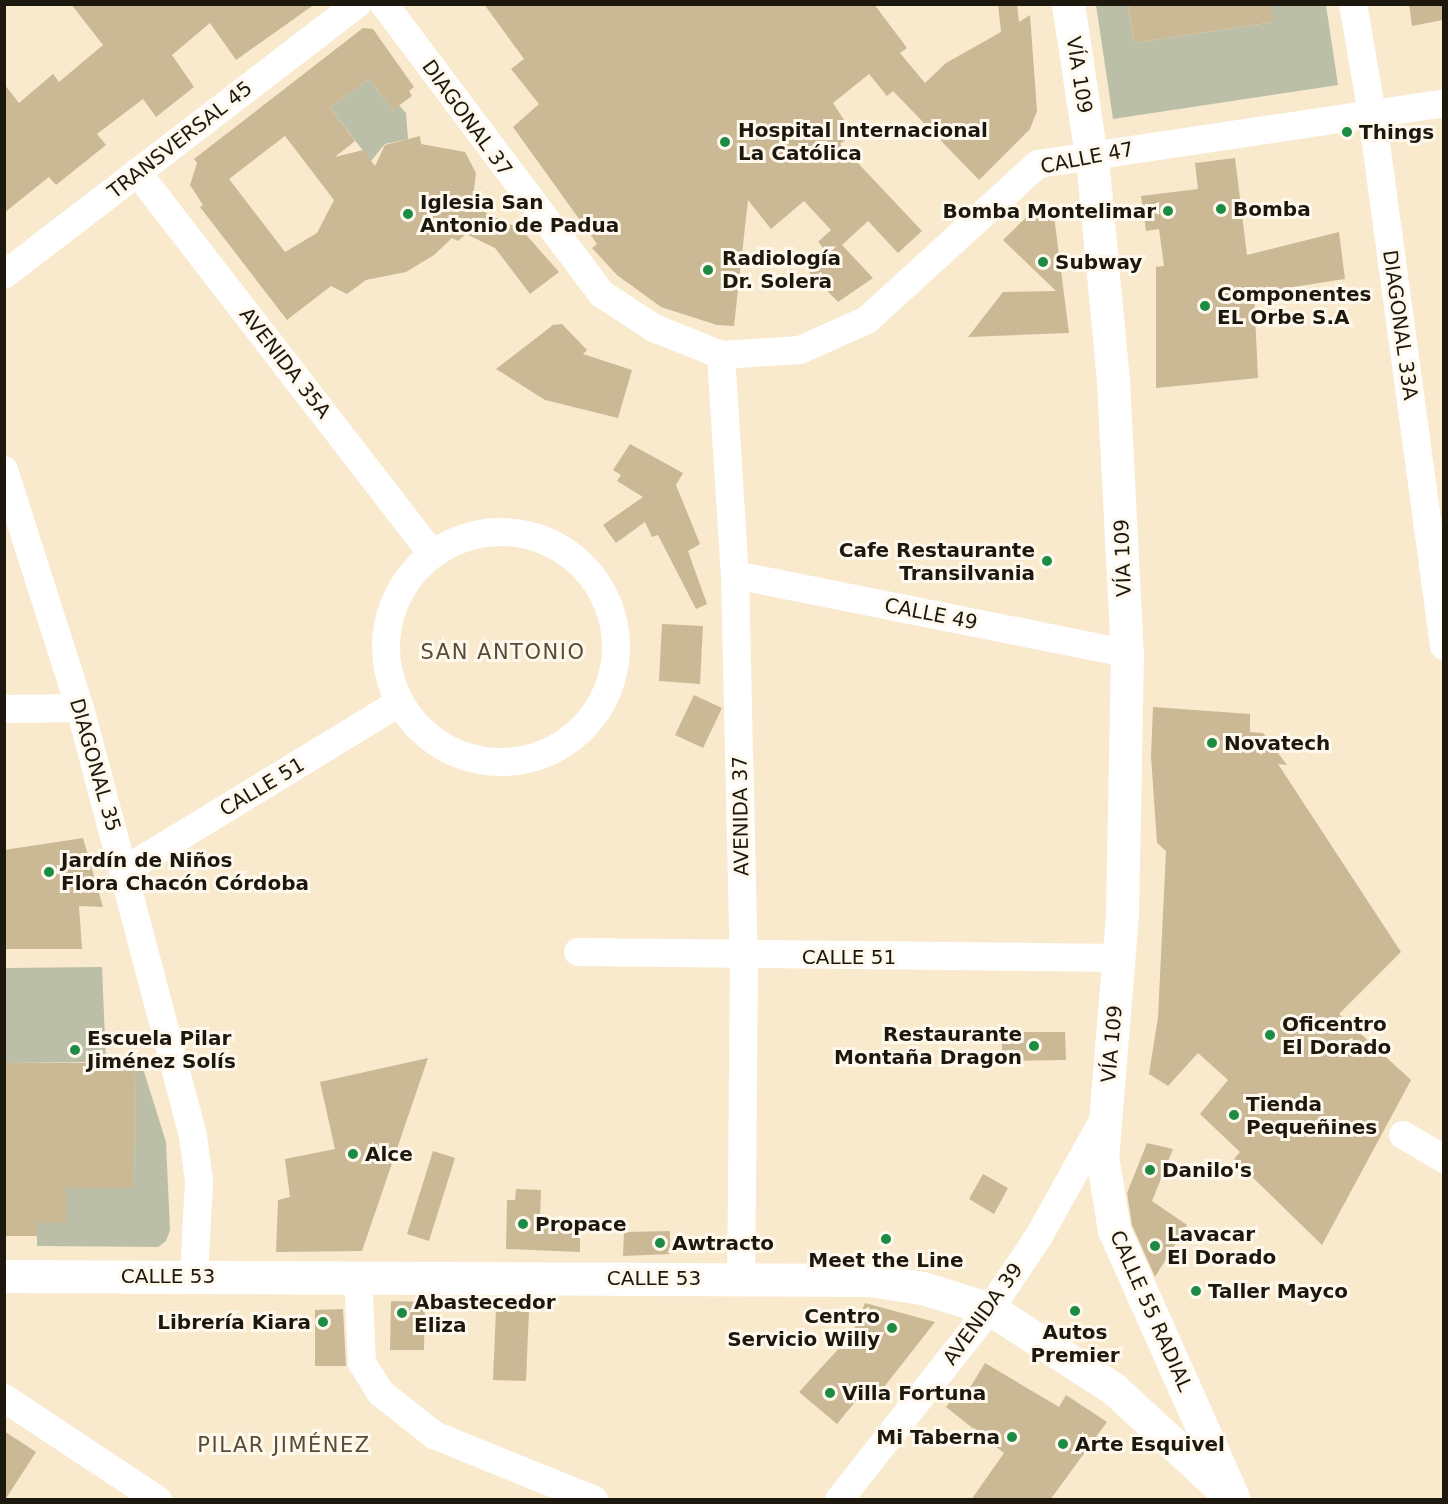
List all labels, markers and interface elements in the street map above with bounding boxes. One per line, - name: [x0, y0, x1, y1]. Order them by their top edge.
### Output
- street label: VÍA 109: [1061, 35, 1097, 115]
- street label: DIAGONAL 37: [417, 55, 517, 181]
- street label: TRANSVERSAL 45: [103, 76, 257, 204]
- place label: Hospital Internacional La Católica: [738, 118, 988, 165]
- place label: Things: [1359, 120, 1434, 144]
- marker: Things: [1340, 125, 1354, 139]
- marker: Hospital Internacional La Católica: [716, 133, 734, 151]
- street label: CALLE 47: [1038, 137, 1136, 179]
- place label: Iglesia San Antonio de Padua: [420, 190, 619, 237]
- place label: Bomba: [1233, 197, 1311, 221]
- place label: Bomba Montelimar: [942, 199, 1156, 223]
- marker: Bomba: [1214, 202, 1228, 216]
- marker: Bomba Montelimar: [1161, 204, 1175, 218]
- marker: Iglesia San Antonio de Padua: [401, 207, 415, 221]
- place label: Radiología Dr. Solera: [722, 246, 841, 293]
- street label: DIAGONAL 33A: [1378, 248, 1422, 402]
- place label: Subway: [1055, 250, 1142, 274]
- marker: Subway: [1036, 255, 1050, 269]
- marker: Radiología Dr. Solera: [699, 261, 717, 279]
- place label: Componentes EL Orbe S.A: [1217, 282, 1371, 329]
- marker: Componentes EL Orbe S.A: [1198, 299, 1212, 313]
- street label: AVENIDA 35A: [234, 303, 336, 423]
- street label: VÍA 109: [1110, 519, 1136, 597]
- place label: Cafe Restaurante Transilvania: [839, 538, 1035, 585]
- marker: Cafe Restaurante Transilvania: [1040, 554, 1054, 568]
- street label: CALLE 49: [882, 593, 980, 635]
- district label: SAN ANTONIO: [421, 639, 585, 665]
- street label: DIAGONAL 35: [65, 696, 125, 834]
- place label: Novatech: [1224, 731, 1330, 755]
- marker: Novatech: [1205, 736, 1219, 750]
- street label: CALLE 51: [215, 752, 309, 822]
- street label: AVENIDA 37: [728, 756, 754, 876]
- place label: Jardín de Niños Flora Chacón Córdoba: [61, 849, 309, 896]
- marker: Jardín de Niños Flora Chacón Córdoba: [42, 865, 56, 879]
- street label: CALLE 51: [802, 945, 896, 969]
- street label: VÍA 109: [1097, 1004, 1127, 1084]
- place label: Oficentro El Dorado: [1282, 1012, 1391, 1059]
- place label: Restaurante Montaña Dragon: [834, 1022, 1022, 1069]
- place label: Escuela Pilar Jiménez Solís: [87, 1026, 236, 1073]
- marker: Oficentro El Dorado: [1263, 1028, 1277, 1042]
- marker: Restaurante Montaña Dragon: [1027, 1039, 1041, 1053]
- marker: Escuela Pilar Jiménez Solís: [68, 1043, 82, 1057]
- place label: Tienda Pequeñines: [1246, 1092, 1377, 1139]
- marker: Tienda Pequeñines: [1227, 1108, 1241, 1122]
- place label: Alce: [365, 1142, 413, 1166]
- marker: Alce: [346, 1147, 360, 1161]
- place label: Danilo's: [1162, 1158, 1252, 1182]
- marker: Danilo's: [1143, 1163, 1157, 1177]
- place label: Propace: [535, 1212, 626, 1236]
- marker: Propace: [516, 1217, 530, 1231]
- place label: Lavacar El Dorado: [1167, 1222, 1276, 1269]
- street label: CALLE 55 RADIAL: [1105, 1227, 1197, 1395]
- place label: Awtracto: [672, 1231, 774, 1255]
- marker: Meet the Line: [879, 1232, 893, 1246]
- marker: Awtracto: [653, 1236, 667, 1250]
- marker: Lavacar El Dorado: [1148, 1239, 1162, 1253]
- place label: Meet the Line: [808, 1248, 964, 1272]
- street label: AVENIDA 39: [938, 1258, 1028, 1370]
- street label: CALLE 53: [121, 1264, 215, 1288]
- street label: CALLE 53: [607, 1266, 701, 1290]
- place label: Taller Mayco: [1208, 1279, 1348, 1303]
- marker: Taller Mayco: [1189, 1284, 1203, 1298]
- place label: Abastecedor Eliza: [414, 1290, 556, 1337]
- place label: Centro Servicio Willy: [727, 1304, 880, 1351]
- marker: Autos Premier: [1068, 1304, 1082, 1318]
- marker: Abastecedor Eliza: [395, 1306, 409, 1320]
- place label: Librería Kiara: [157, 1310, 311, 1334]
- marker: Librería Kiara: [316, 1315, 330, 1329]
- place label: Autos Premier: [1030, 1320, 1120, 1367]
- marker: Centro Servicio Willy: [885, 1321, 899, 1335]
- place label: Villa Fortuna: [842, 1381, 986, 1405]
- marker: Villa Fortuna: [823, 1386, 837, 1400]
- place label: Mi Taberna: [876, 1425, 1000, 1449]
- marker: Mi Taberna: [1005, 1430, 1019, 1444]
- district label: PILAR JIMÉNEZ: [197, 1432, 371, 1458]
- place label: Arte Esquivel: [1075, 1432, 1225, 1456]
- marker: Arte Esquivel: [1056, 1437, 1070, 1451]

